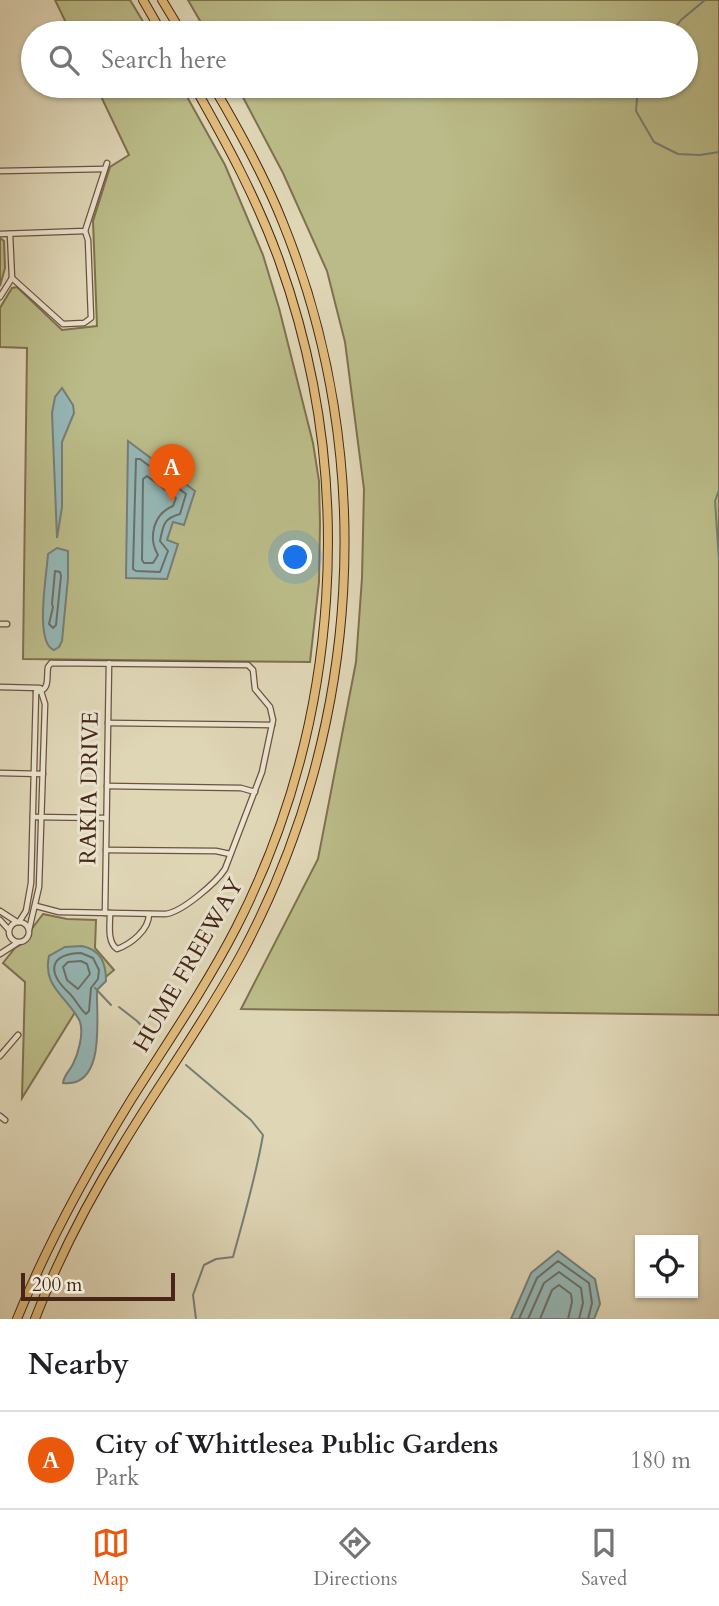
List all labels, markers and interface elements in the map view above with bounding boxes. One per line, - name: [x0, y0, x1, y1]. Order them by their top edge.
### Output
- search box: [21, 21, 698, 98]
- icon: search: [45, 41, 83, 79]
- text: Search here: [101, 42, 227, 77]
- pin: A: [149, 444, 195, 502]
- your location: [278, 540, 312, 574]
- street label: RAKIA DRIVE: [72, 711, 106, 865]
- street label: HUME FREEWAY: [125, 871, 251, 1058]
- map controls: [635, 1235, 698, 1298]
- button: locate: [635, 1235, 698, 1298]
- scale bar: [21, 1270, 175, 1302]
- text: 200 m: [32, 1272, 82, 1298]
- text: Nearby: [28, 1344, 129, 1385]
- text: City of Whittlesea Public Gardens: [95, 1427, 498, 1462]
- text: A: [42, 1445, 60, 1476]
- text: 180 m: [630, 1445, 691, 1476]
- text: Park: [95, 1462, 139, 1493]
- tab: Map: [92, 1524, 130, 1592]
- tab: Directions: [314, 1524, 397, 1592]
- tab: Saved: [581, 1524, 627, 1592]

